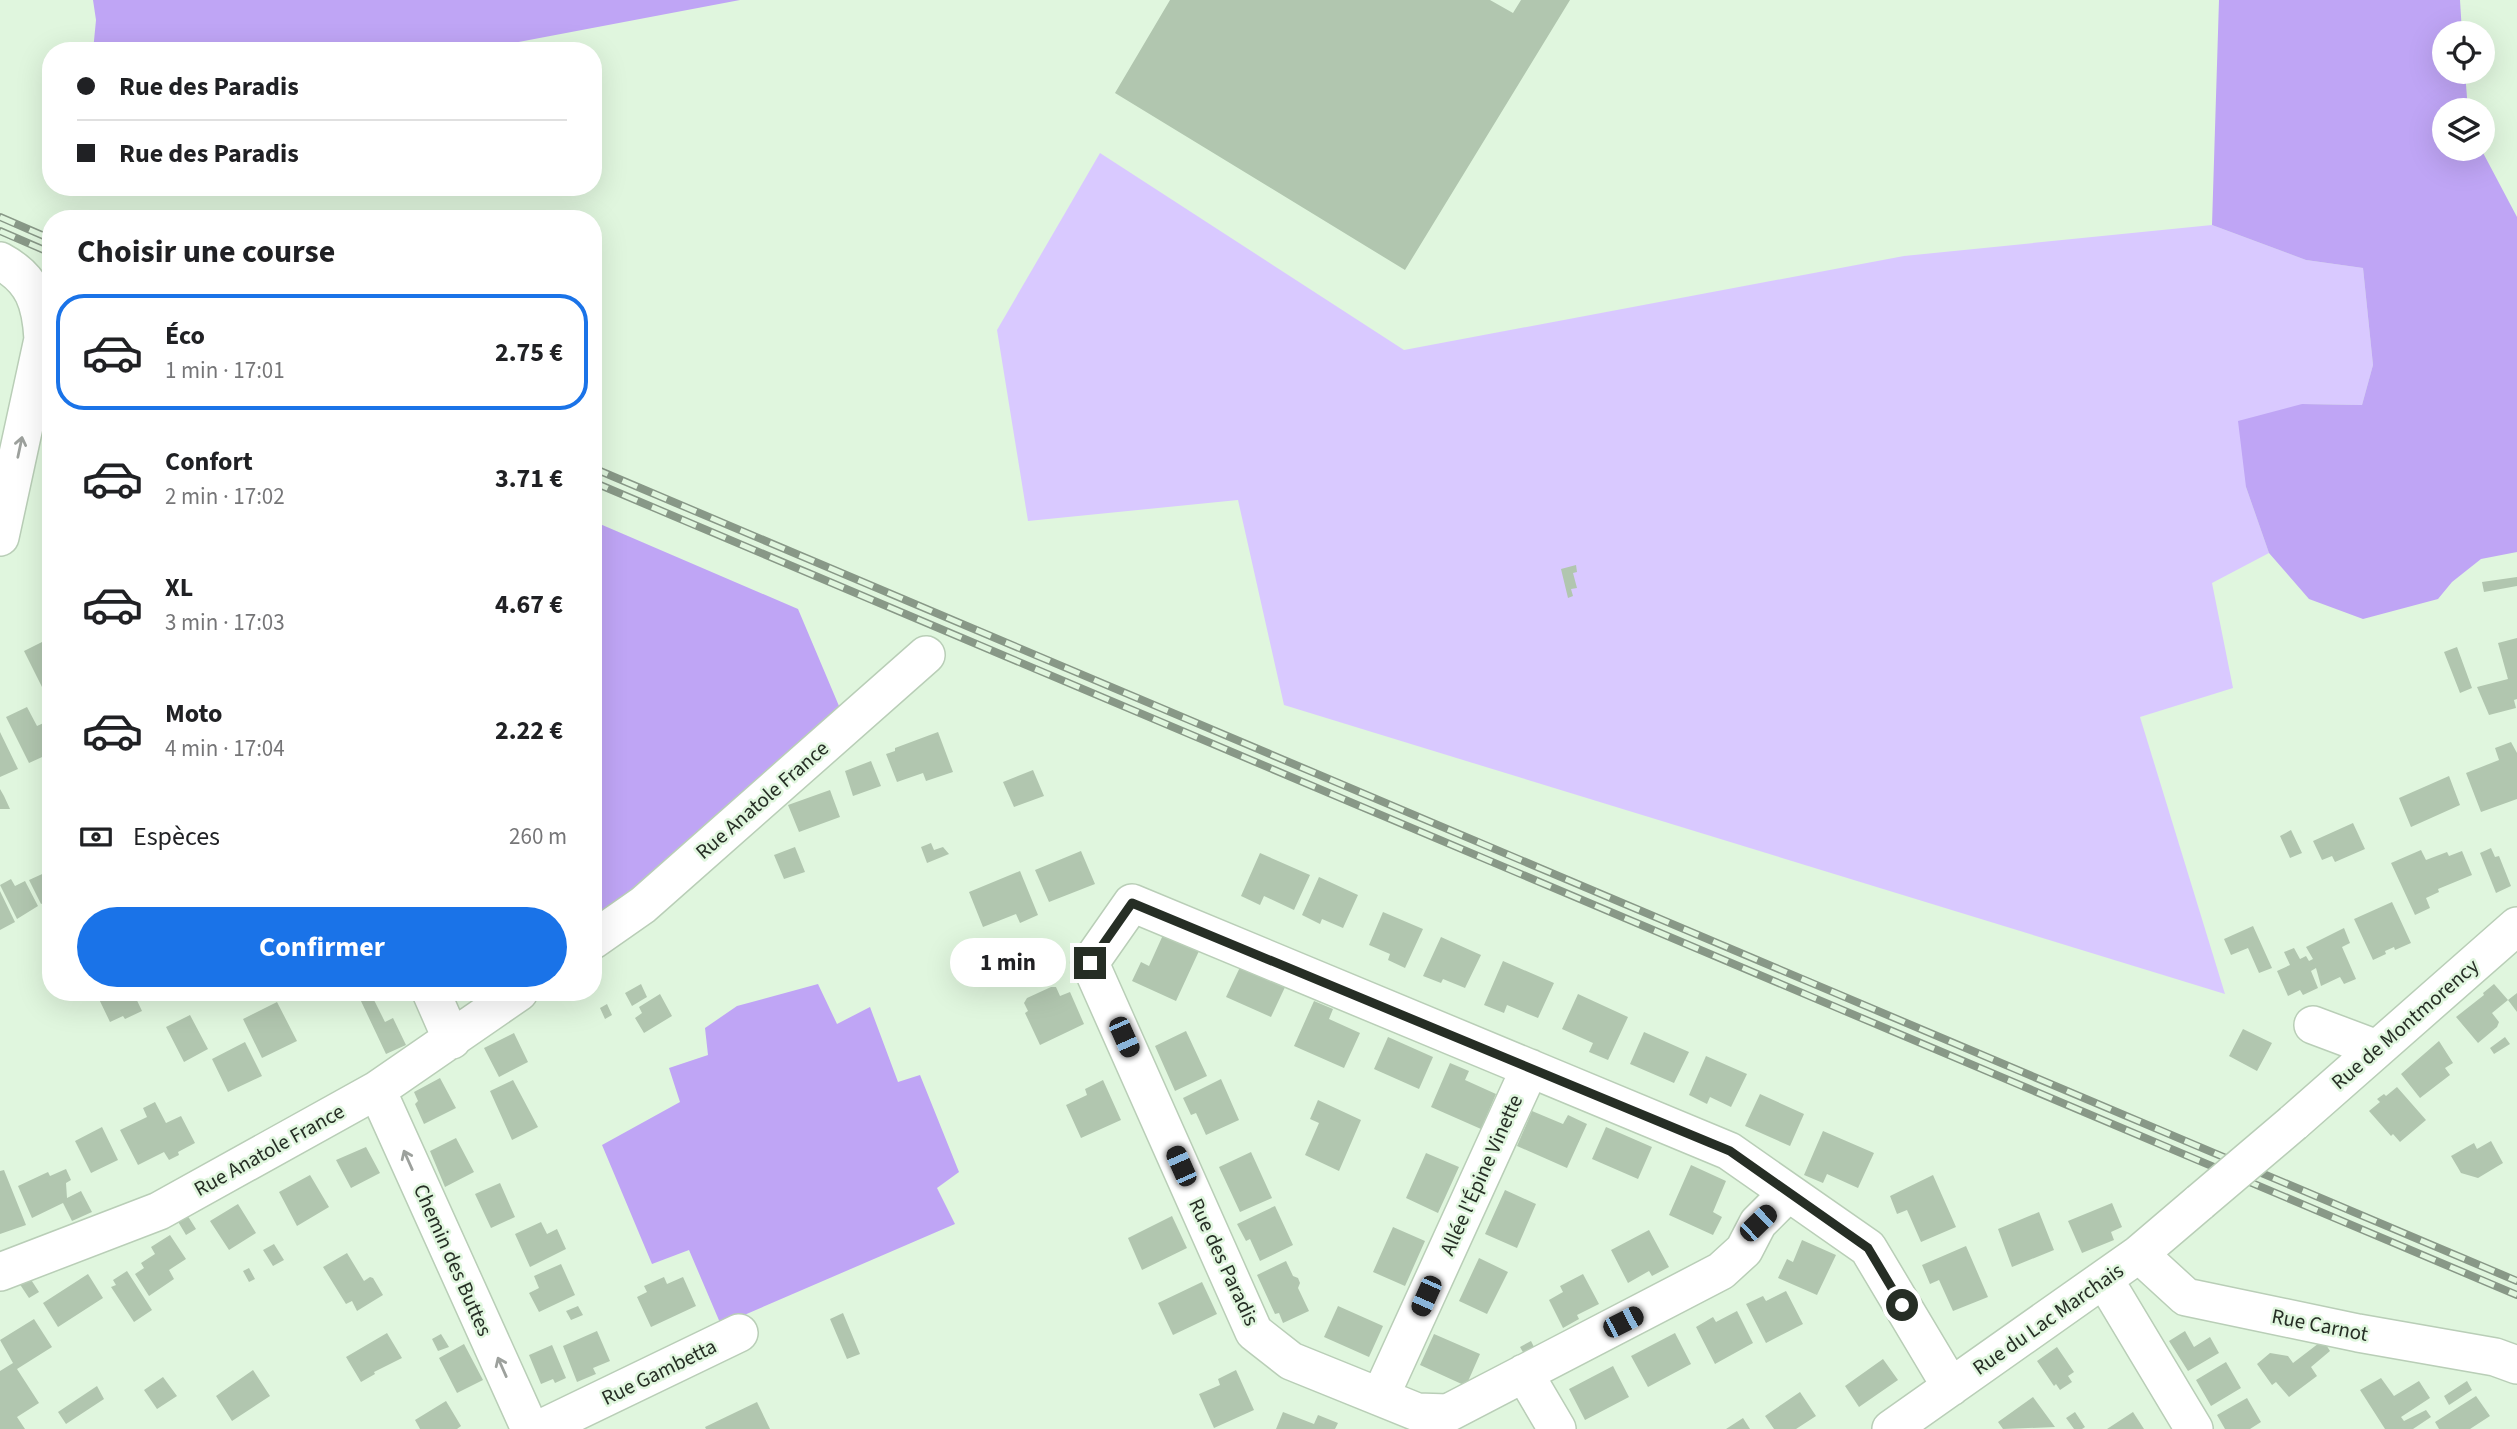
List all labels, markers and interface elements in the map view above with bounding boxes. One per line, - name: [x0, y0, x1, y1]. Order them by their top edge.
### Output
- map controls: [2432, 21, 2495, 161]
- button: locate: [2432, 21, 2495, 84]
- text: Rue des Paradis: [119, 68, 299, 105]
- button: layers: [2432, 98, 2495, 161]
- text: Rue des Paradis: [119, 135, 299, 172]
- text: Choisir une course: [77, 229, 335, 275]
- text: Éco: [165, 317, 205, 354]
- icon: car: [81, 321, 144, 384]
- text: 2.75 €: [495, 334, 563, 371]
- text: 1 min · 17:01: [165, 354, 285, 387]
- one-way arrow: [13, 436, 27, 459]
- text: Confort: [165, 443, 253, 480]
- icon: car: [81, 447, 144, 510]
- text: 3.71 €: [495, 460, 563, 497]
- text: 2 min · 17:02: [165, 480, 285, 513]
- text: XL: [165, 569, 193, 606]
- icon: car: [81, 573, 144, 636]
- text: 4.67 €: [495, 586, 563, 623]
- text: 3 min · 17:03: [165, 606, 285, 639]
- text: Moto: [165, 695, 222, 732]
- icon: car: [81, 699, 144, 762]
- text: 2.22 €: [495, 712, 563, 749]
- text: 4 min · 17:04: [165, 732, 285, 765]
- street label: Rue Anatole France: [689, 734, 835, 866]
- icon: cash: [77, 818, 115, 856]
- text: Espèces: [133, 818, 220, 855]
- text: 260 m: [509, 820, 567, 853]
- button: Confirmer: [77, 907, 567, 987]
- callout: 1 min: [950, 939, 1066, 988]
- text: 1 min: [980, 946, 1036, 979]
- route end: [1074, 947, 1106, 979]
- street label: Rue de Montmorency: [2325, 951, 2485, 1097]
- car: [1106, 1014, 1143, 1060]
- street label: Allée l'Épine Vinette: [1432, 1090, 1530, 1260]
- street label: Rue Anatole France: [188, 1096, 350, 1204]
- car: [1163, 1143, 1200, 1189]
- one-way arrow: [401, 1149, 414, 1171]
- street label: Chemin des Buttes: [406, 1179, 500, 1341]
- street label: Rue des Paradis: [1181, 1193, 1267, 1331]
- car: [1736, 1201, 1781, 1245]
- street label: Rue du Lac Marchais: [1966, 1255, 2130, 1382]
- car: [1408, 1273, 1445, 1319]
- route start: [1886, 1289, 1918, 1321]
- street label: Rue Carnot: [2269, 1301, 2371, 1349]
- car: [1600, 1303, 1647, 1341]
- street label: Rue Gambetta: [596, 1331, 722, 1413]
- one-way arrow: [495, 1357, 508, 1378]

